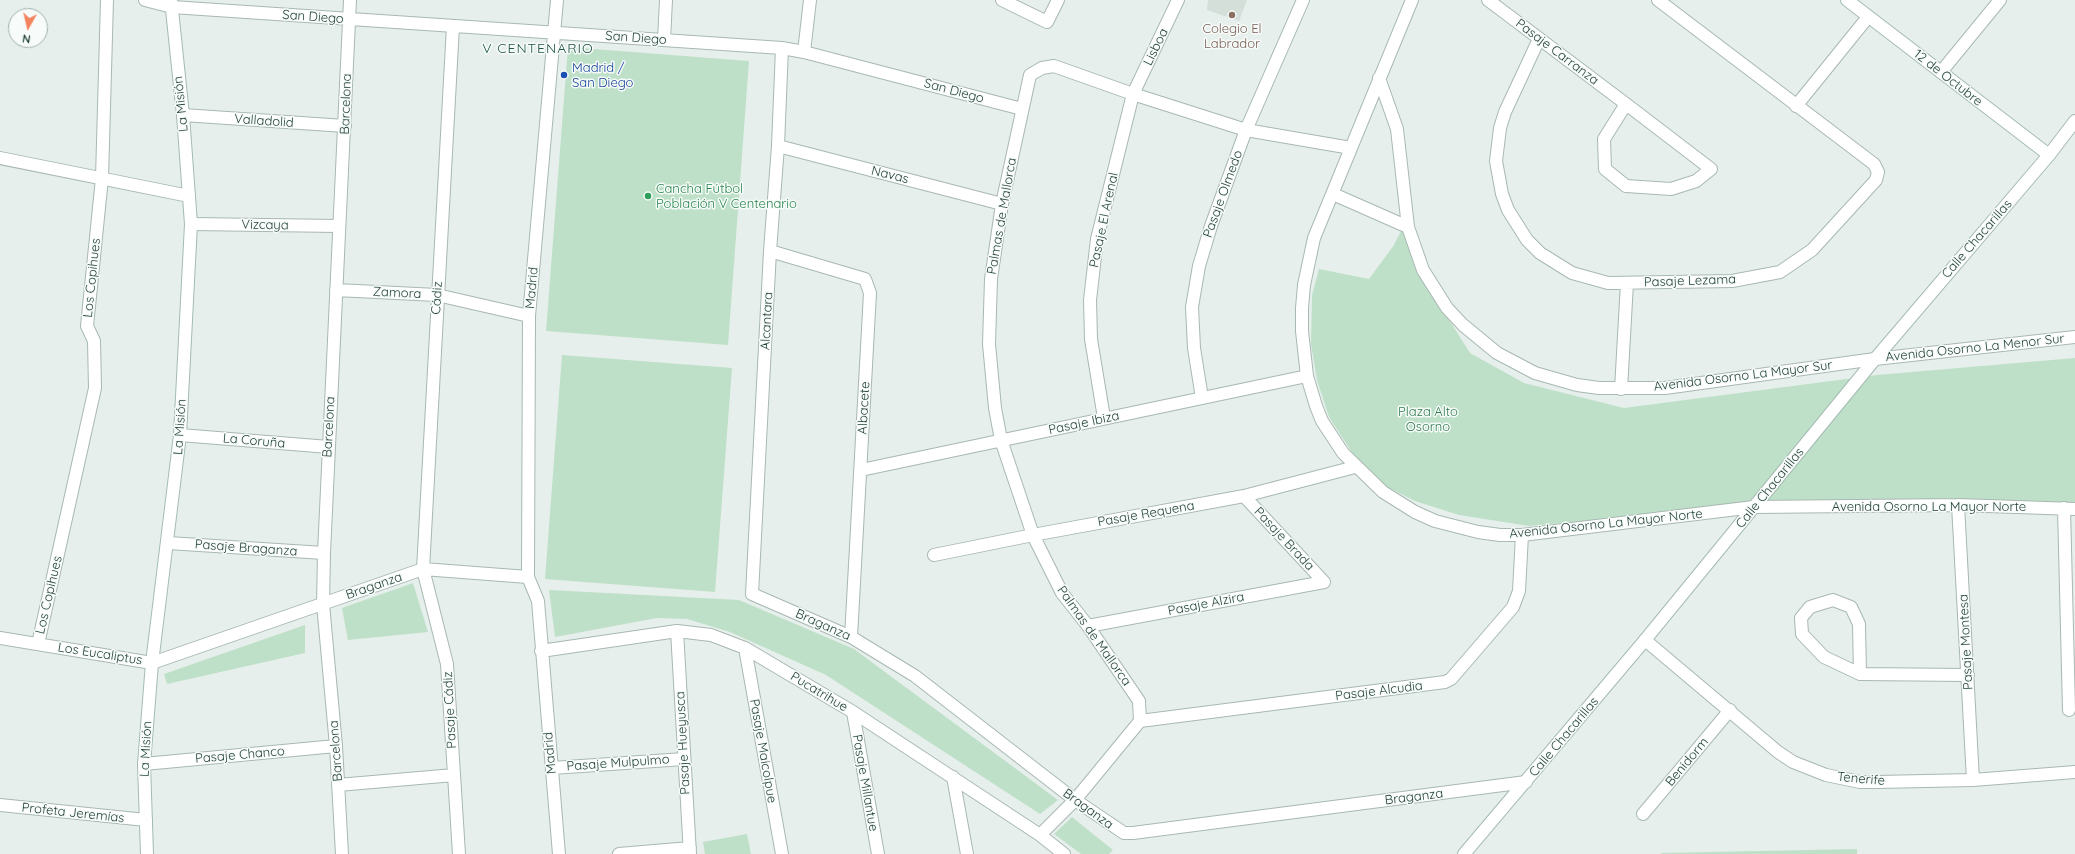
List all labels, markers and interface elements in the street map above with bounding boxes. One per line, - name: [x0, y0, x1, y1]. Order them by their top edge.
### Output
- street label: San Diego: [282, 7, 344, 27]
- north arrow: [8, 8, 48, 48]
- marker: Colegio El Labrador: [1227, 10, 1237, 20]
- street label: Pasaje Carranza: [1512, 16, 1602, 88]
- place label: Colegio El Labrador: [1202, 21, 1262, 52]
- street label: Lisboa: [1140, 26, 1172, 68]
- street label: San Diego: [605, 28, 667, 48]
- text: N: [21, 31, 31, 46]
- district label: V CENTENARIO: [482, 41, 594, 57]
- street label: 12 de Octubre: [1911, 46, 1985, 110]
- place label: Madrid / San Diego: [572, 60, 633, 91]
- marker: Madrid / San Diego: [559, 70, 569, 80]
- street label: Barcelona: [337, 73, 355, 135]
- street label: La Misión: [170, 75, 192, 133]
- street label: San Diego: [922, 76, 986, 106]
- street label: Valladolid: [234, 111, 294, 131]
- street label: Pasaje Olmedo: [1200, 148, 1246, 240]
- street label: Palmas de Mallorca: [984, 156, 1020, 276]
- street label: Navas: [870, 163, 910, 187]
- street label: Pasaje El Arenal: [1086, 171, 1122, 269]
- place label: Cancha Fútbol Población V Centenario: [656, 181, 797, 212]
- marker: Cancha Fútbol Población V Centenario: [643, 191, 653, 201]
- street label: Calle Chacarillas: [1939, 196, 2015, 282]
- street label: Vizcaya: [241, 217, 289, 233]
- street label: Los Copihues: [80, 238, 104, 318]
- street label: Madrid: [522, 266, 542, 310]
- street label: Pasaje Lezama: [1644, 272, 1736, 290]
- street label: Cádiz: [428, 281, 446, 315]
- street label: Zamora: [372, 284, 422, 302]
- street label: Alcantara: [758, 291, 776, 351]
- street label: Avenida Osorno La Menor Sur: [1885, 331, 2065, 365]
- street label: Avenida Osorno La Mayor Sur: [1653, 357, 1833, 395]
- street label: Albacete: [855, 381, 873, 435]
- street label: Barcelona: [320, 396, 338, 458]
- street label: La Misión: [170, 398, 190, 456]
- park label: Plaza Alto Osorno: [1398, 404, 1458, 435]
- street label: Pasaje Ibiza: [1047, 408, 1121, 438]
- street label: La Coruña: [222, 431, 286, 451]
- street label: Calle Chacarillas: [1733, 445, 1807, 531]
- street label: Pasaje Requena: [1096, 498, 1196, 530]
- street label: Avenida Osorno La Mayor Norte: [1832, 499, 2026, 515]
- street label: Pasaje Brada: [1251, 504, 1317, 574]
- street label: Avenida Osorno La Mayor Norte: [1509, 506, 1703, 542]
- street label: Pasaje Braganza: [194, 537, 298, 559]
- street label: Los Copihues: [32, 554, 66, 636]
- street label: Braganza: [344, 569, 404, 603]
- street label: Palmas de Mallorca: [1054, 583, 1134, 689]
- street label: Pasaje Alzira: [1167, 589, 1245, 619]
- street label: Pasaje Montesa: [1956, 594, 1976, 690]
- street label: Braganza: [793, 606, 853, 644]
- street label: Los Eucaliptus: [57, 640, 143, 668]
- street label: Pucatrihue: [788, 669, 850, 715]
- street label: Pasaje Cádiz: [440, 671, 460, 749]
- street label: Pasaje Alcudia: [1334, 678, 1424, 704]
- street label: Pasaje Hueyusca: [673, 691, 693, 795]
- street label: Calle Chacarillas: [1526, 694, 1602, 780]
- street label: Pasaje Maicolpue: [746, 698, 780, 804]
- street label: Barcelona: [326, 720, 346, 782]
- street label: La Misión: [137, 721, 155, 777]
- street label: Madrid: [540, 731, 560, 775]
- street label: Pasaje Millantue: [849, 733, 881, 833]
- street label: Benidorm: [1662, 735, 1712, 789]
- street label: Pasaje Chanco: [195, 743, 285, 767]
- street label: Pasaje Mulpulmo: [566, 752, 670, 774]
- street label: Tenerife: [1837, 769, 1885, 789]
- street label: Braganza: [1060, 785, 1116, 833]
- street label: Braganza: [1384, 786, 1444, 808]
- street label: Profeta Jeremías: [21, 800, 125, 826]

